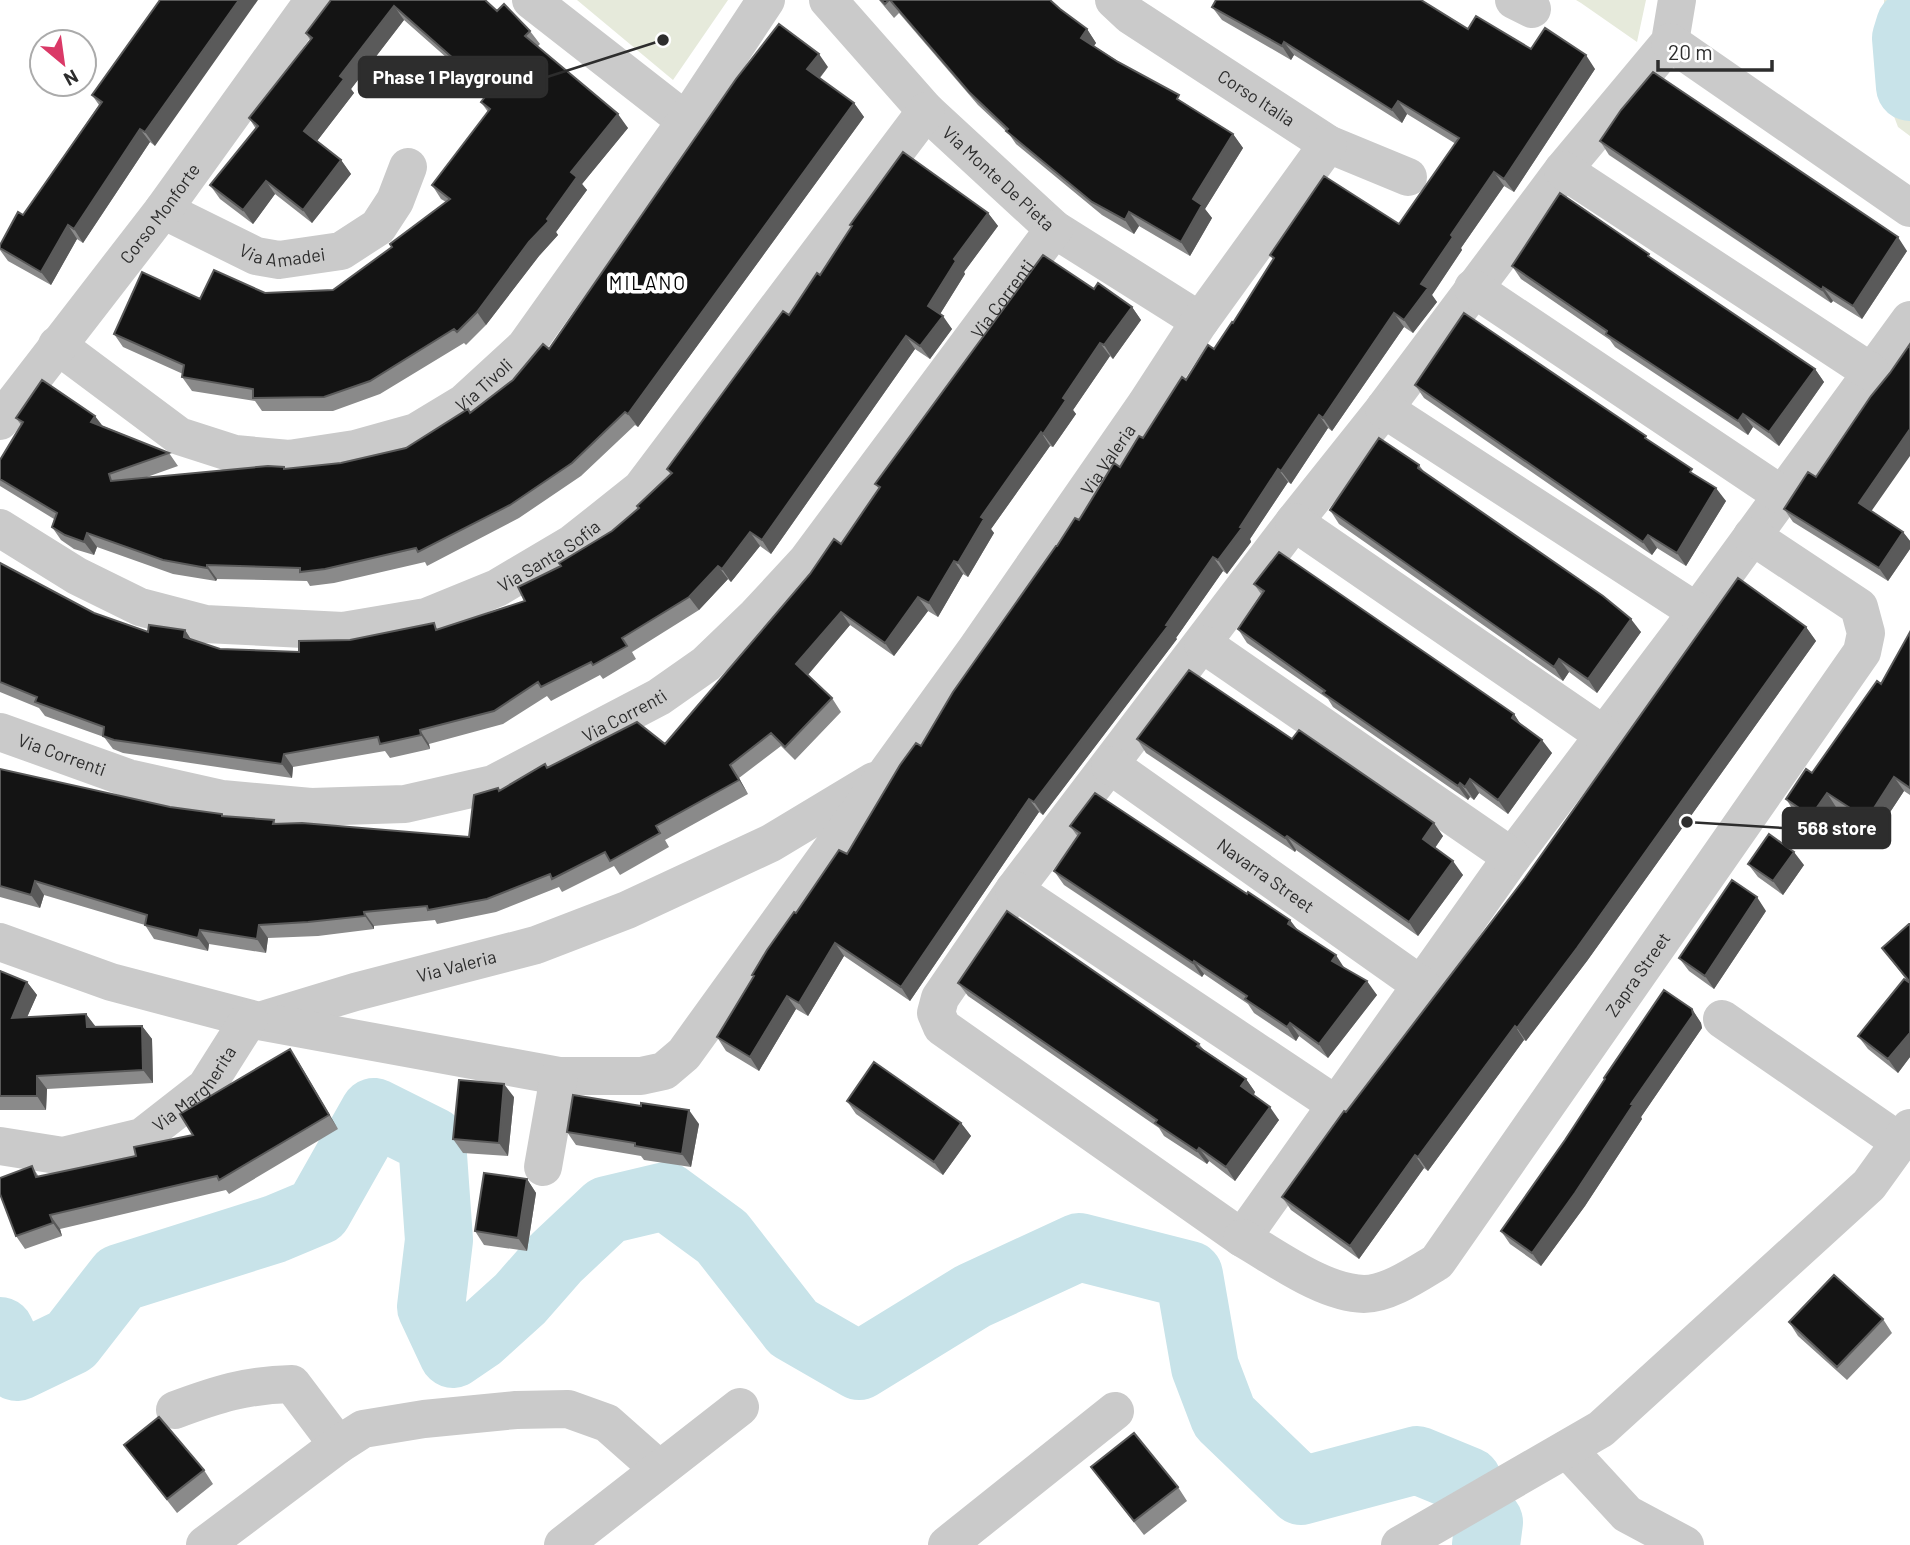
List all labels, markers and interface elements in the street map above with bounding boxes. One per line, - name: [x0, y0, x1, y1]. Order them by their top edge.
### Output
- north arrow: [28, 28, 98, 98]
- scale bar: [1658, 28, 1772, 72]
- text: 20 m: [1668, 39, 1713, 64]
- callout: Phase 1 Playground: [359, 57, 547, 97]
- street label: Corso Italia: [1214, 64, 1299, 131]
- text: N: [60, 65, 83, 91]
- text: Phase 1 Playground: [373, 65, 533, 88]
- street label: Via Monte De Pieta: [938, 121, 1059, 235]
- street label: Corso Monforte: [115, 159, 204, 268]
- street label: Via Amadei: [236, 238, 327, 271]
- street label: Via Correnti: [966, 255, 1038, 342]
- district label: MILANO: [609, 271, 687, 294]
- street label: Via Tivoli: [451, 353, 517, 417]
- street label: Via Valeria: [1076, 420, 1140, 499]
- street label: Via Santa Sofia: [493, 515, 604, 596]
- street label: Via Correnti: [578, 684, 671, 746]
- street label: Via Correnti: [15, 728, 109, 780]
- callout: 568 store: [1783, 808, 1890, 848]
- text: 568 store: [1797, 816, 1877, 839]
- street label: Navarra Street: [1213, 833, 1319, 917]
- street label: Zapra Street: [1601, 928, 1674, 1020]
- street label: Via Valeria: [414, 945, 498, 987]
- street label: Via Margherita: [148, 1042, 240, 1136]

